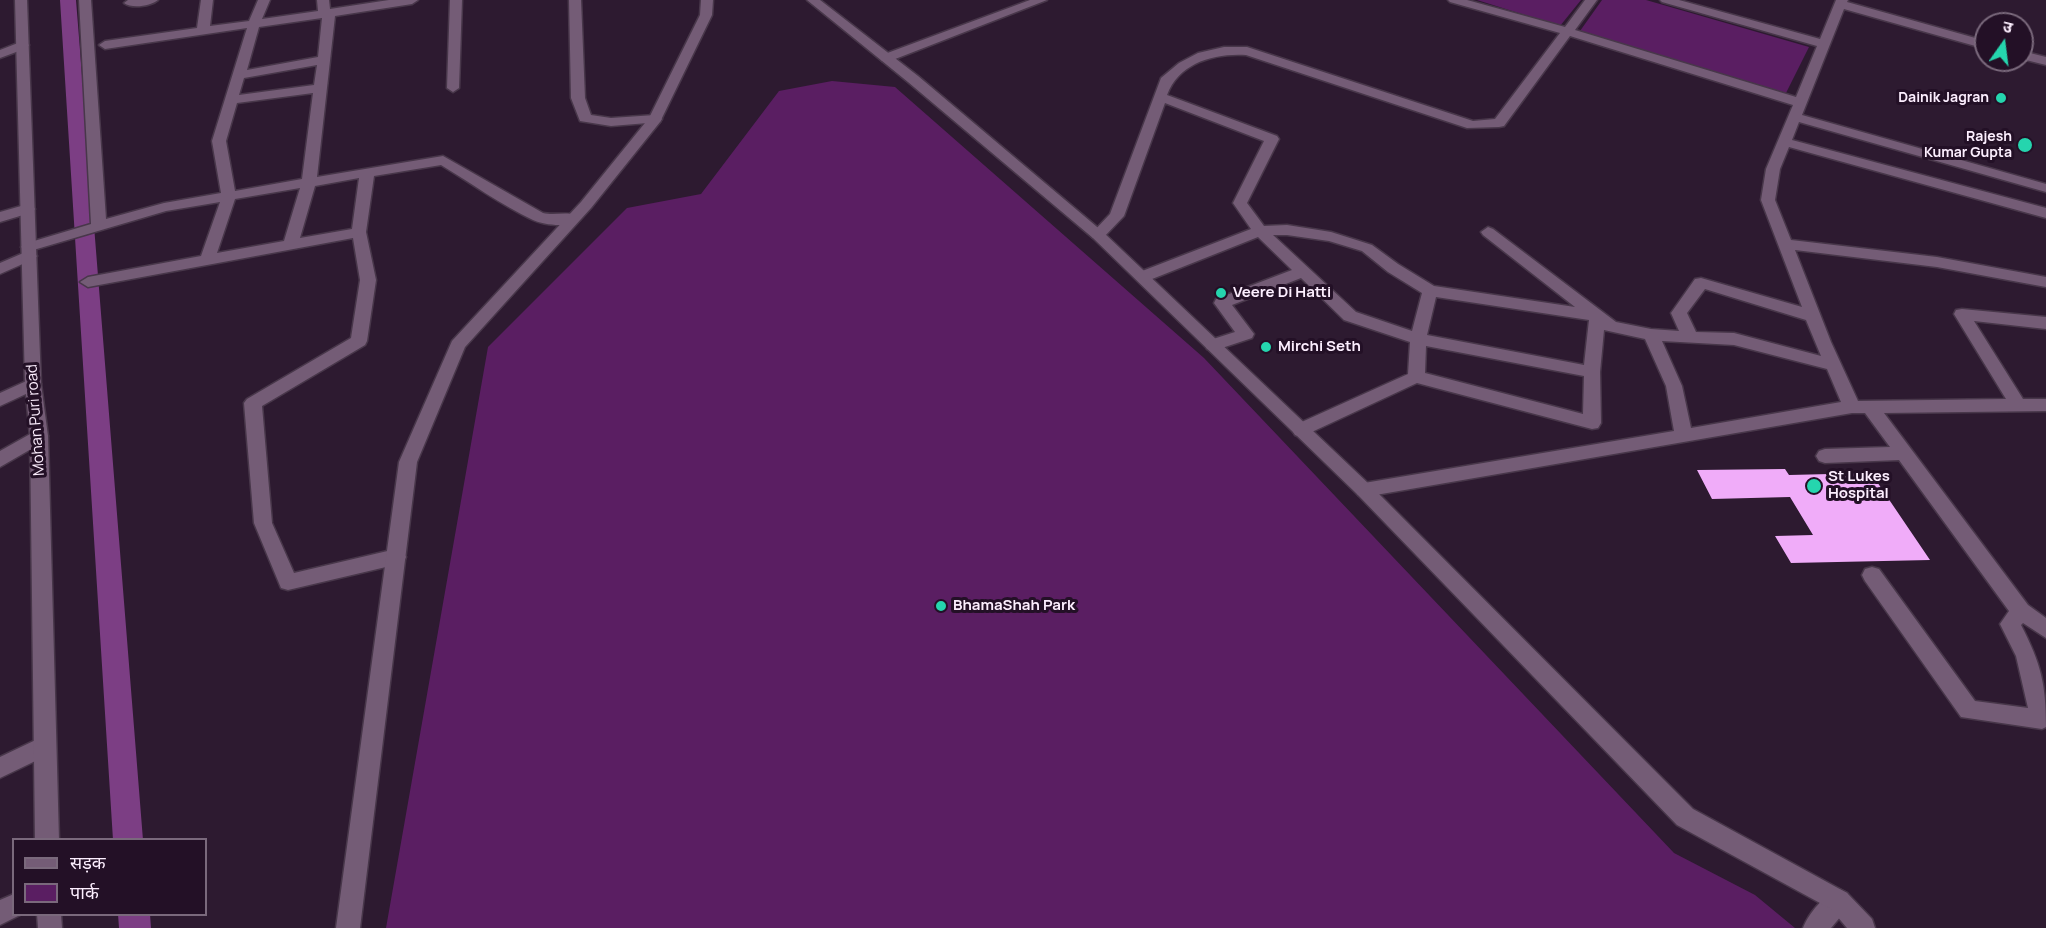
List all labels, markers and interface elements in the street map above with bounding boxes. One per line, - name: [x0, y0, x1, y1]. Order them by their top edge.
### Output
- north arrow: [1974, 12, 2034, 72]
- text: उ: [2001, 15, 2015, 38]
- place label: Dainik Jagran: [1898, 90, 1989, 106]
- marker: Dainik Jagran: [1994, 91, 2008, 105]
- place label: Rajesh Kumar Gupta: [1924, 129, 2012, 162]
- marker: Rajesh Kumar Gupta: [2016, 136, 2034, 154]
- place label: Veere Di Hatti: [1233, 284, 1331, 302]
- marker: Veere Di Hatti: [1214, 286, 1228, 300]
- place label: Mirchi Seth: [1278, 338, 1361, 356]
- marker: Mirchi Seth: [1259, 340, 1273, 354]
- street label: Mohan Puri road: [23, 364, 49, 476]
- place label: St Lukes Hospital: [1828, 468, 1890, 503]
- marker: St Lukes Hospital: [1805, 477, 1823, 495]
- place label: BhamaShah Park: [953, 597, 1075, 615]
- marker: BhamaShah Park: [934, 599, 948, 613]
- legend: [12, 838, 207, 916]
- text: सड़क: [70, 850, 106, 874]
- text: पार्क: [70, 880, 99, 904]

